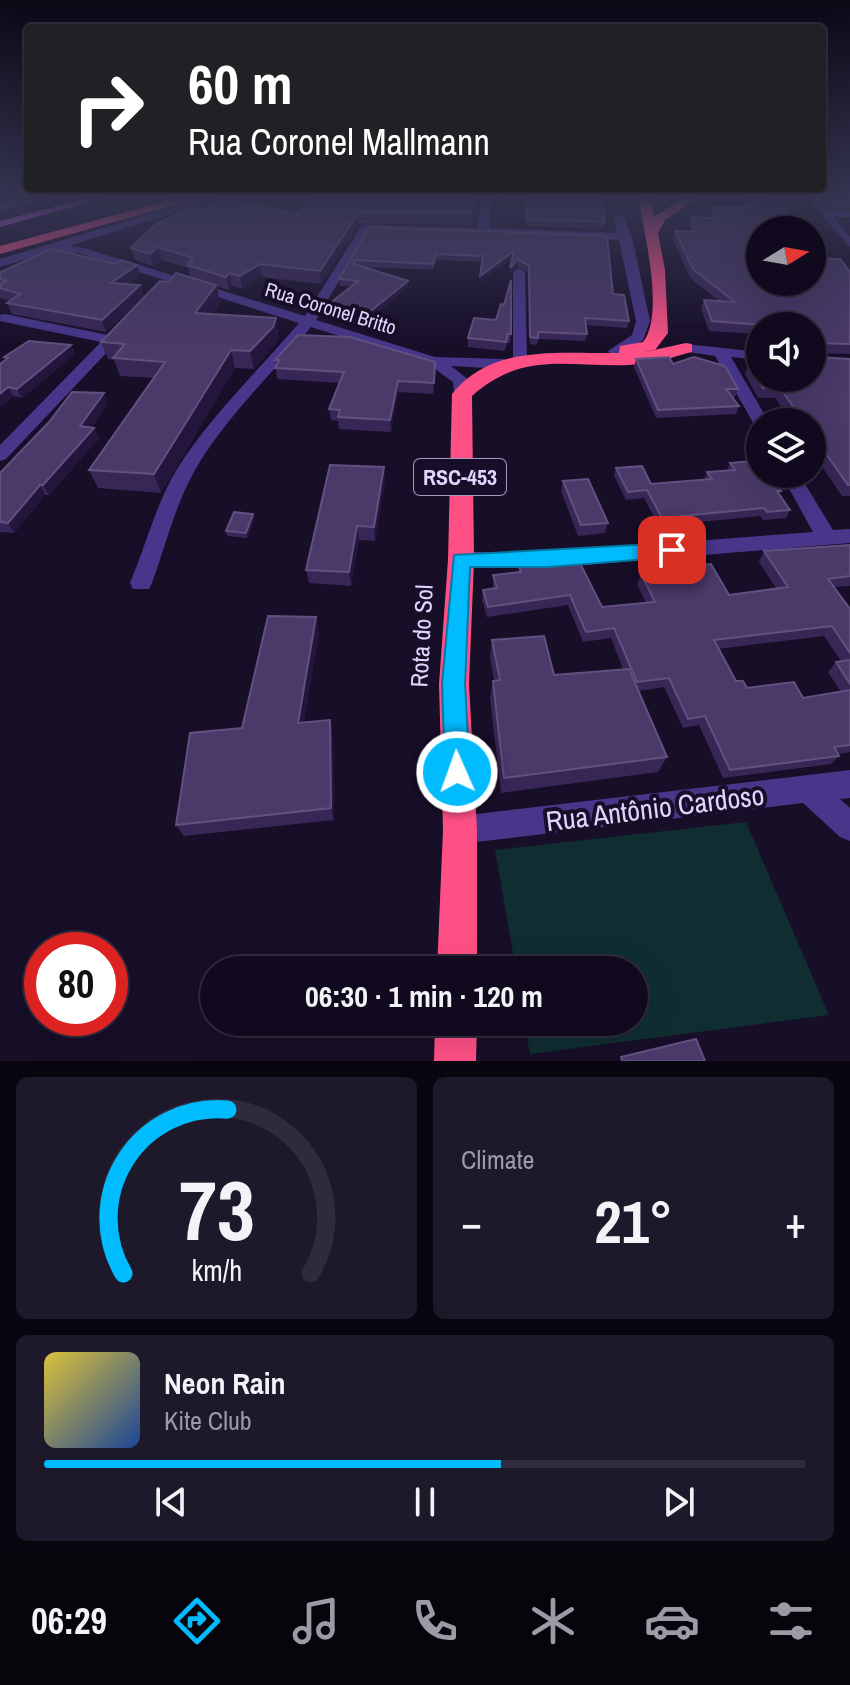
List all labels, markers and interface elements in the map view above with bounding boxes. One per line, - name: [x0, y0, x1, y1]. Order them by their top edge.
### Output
- text: 60 m: [188, 46, 293, 121]
- icon: right: [56, 56, 160, 160]
- text: Rua Coronel Mallmann: [188, 118, 490, 166]
- north arrow: [746, 216, 826, 296]
- map controls: [746, 216, 826, 488]
- street label: Rua Coronel Britto: [262, 275, 400, 341]
- button: sound: [746, 312, 826, 392]
- button: layers: [746, 408, 826, 488]
- road number: RSC-453: [414, 459, 506, 495]
- pin: [638, 516, 706, 584]
- icon: arrive: [650, 528, 694, 572]
- street label: Rota do Sol: [402, 584, 440, 688]
- position arrow: [415, 730, 499, 814]
- street label: Rua Antônio Cardoso: [544, 776, 766, 840]
- speed limit sign: 80: [24, 932, 128, 1036]
- text: 06:30 · 1 min · 120 m: [305, 976, 543, 1016]
- text: Climate: [461, 1142, 534, 1177]
- text: 73: [179, 1154, 254, 1266]
- text: 21°: [594, 1181, 673, 1262]
- text: −: [461, 1192, 482, 1252]
- text: +: [785, 1192, 806, 1252]
- text: km/h: [191, 1251, 242, 1290]
- text: Neon Rain: [164, 1363, 286, 1403]
- text: Kite Club: [164, 1403, 252, 1438]
- icon: previous: [149, 1480, 193, 1524]
- icon: pause: [403, 1480, 447, 1524]
- icon: next: [657, 1480, 701, 1524]
- icon: directions: [169, 1593, 225, 1649]
- icon: music: [288, 1593, 344, 1649]
- icon: phone: [407, 1593, 463, 1649]
- icon: climate: [525, 1593, 581, 1649]
- icon: car: [644, 1593, 700, 1649]
- icon: filters: [763, 1593, 819, 1649]
- text: 06:29: [31, 1597, 107, 1645]

